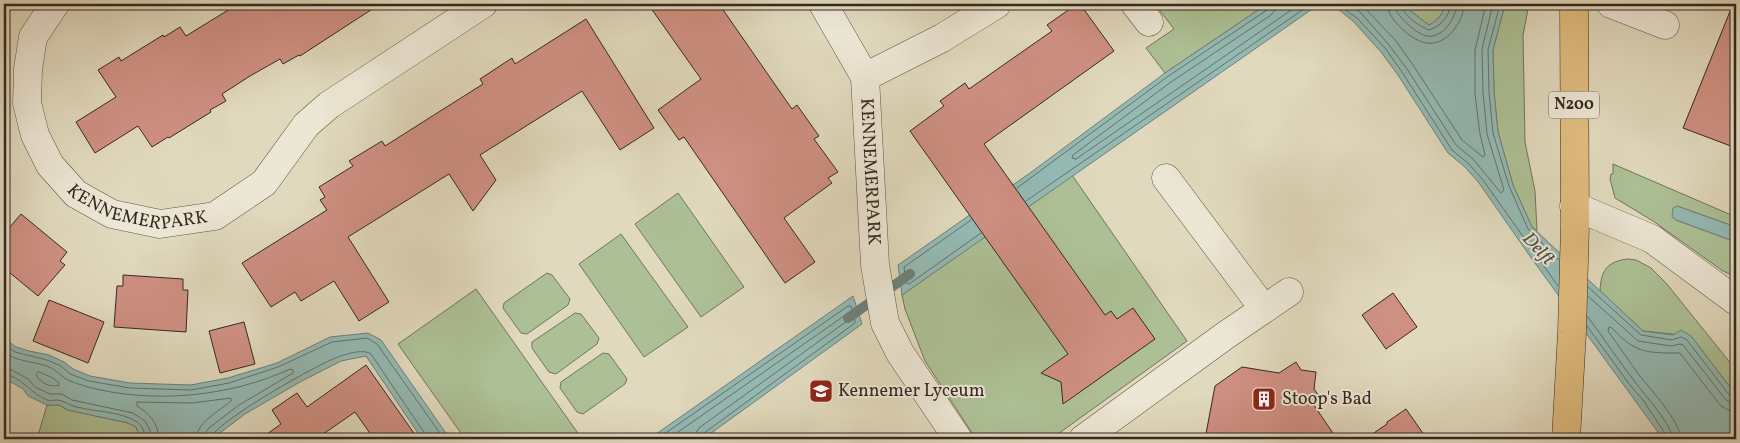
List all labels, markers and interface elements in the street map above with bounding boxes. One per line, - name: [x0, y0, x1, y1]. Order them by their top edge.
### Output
- road number: N200: [1549, 92, 1599, 118]
- street label: KENNEMERPARK: [854, 97, 886, 246]
- street label: KENNEMERPARK: [61, 179, 209, 236]
- water label: Delft: [1516, 227, 1561, 272]
- school or university icon: Kennemer Lyceum: [808, 378, 834, 404]
- place label: Kennemer Lyceum: [838, 379, 985, 404]
- building icon: Stoop's Bad: [1251, 386, 1277, 412]
- place label: Stoop's Bad: [1282, 387, 1372, 412]

